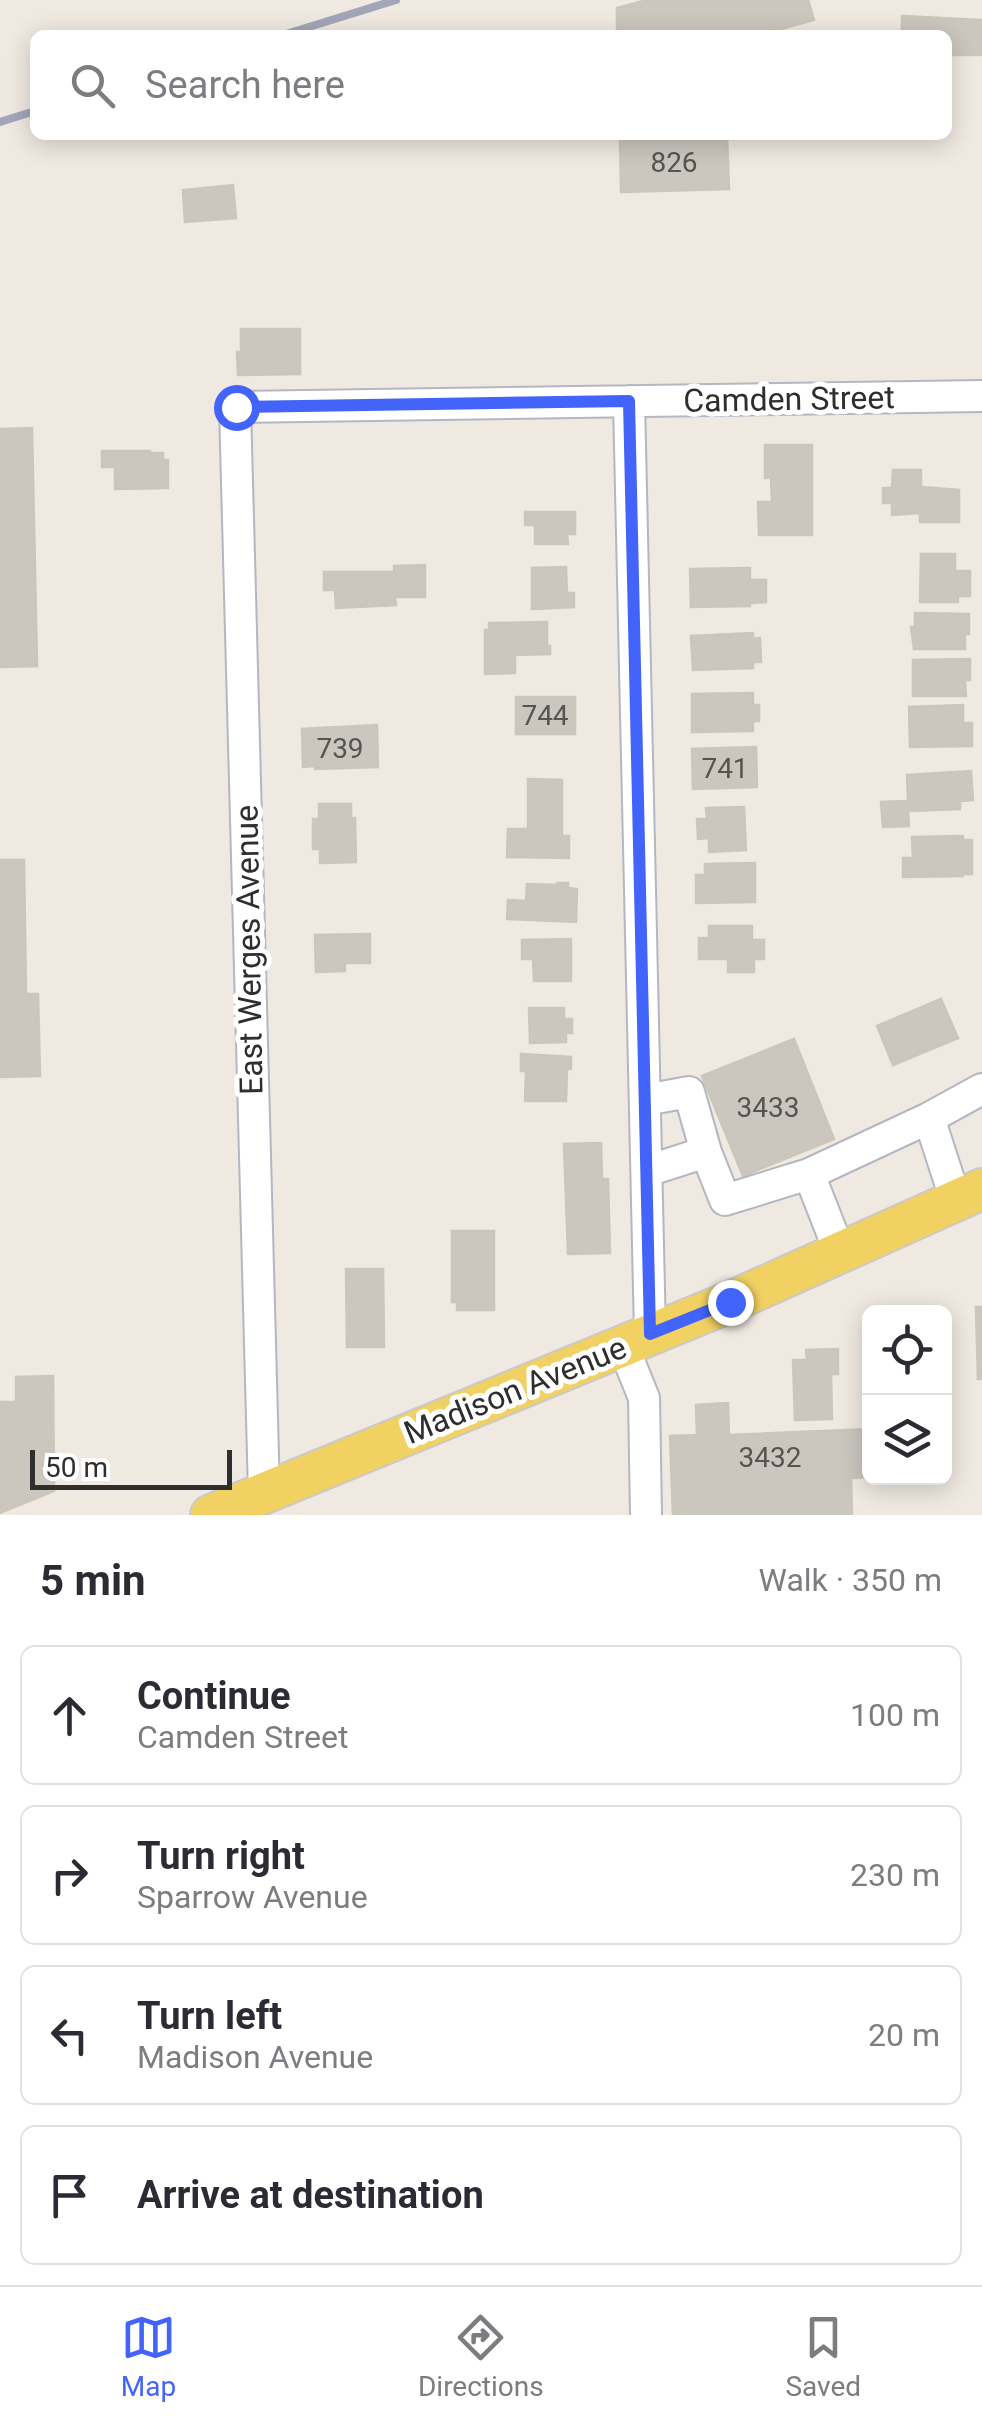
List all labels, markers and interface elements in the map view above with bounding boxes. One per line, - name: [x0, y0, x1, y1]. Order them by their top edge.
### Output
- search box: [30, 30, 952, 140]
- icon: search: [65, 58, 120, 113]
- text: Search here: [145, 63, 345, 107]
- house number: 826: [650, 146, 698, 179]
- street label: Camden Street: [683, 378, 895, 420]
- route start: [214, 385, 260, 431]
- house number: 744: [521, 699, 569, 732]
- house number: 739: [316, 732, 364, 765]
- house number: 741: [701, 752, 749, 785]
- street label: East Werges Avenue: [227, 805, 271, 1095]
- house number: 3433: [737, 1091, 799, 1124]
- route end: [708, 1280, 754, 1326]
- map controls: [862, 1305, 952, 1485]
- button: locate: [862, 1305, 952, 1395]
- street label: Madison Avenue: [398, 1328, 632, 1452]
- button: layers: [862, 1395, 952, 1485]
- house number: 3432: [739, 1441, 801, 1474]
- scale bar: [30, 1445, 232, 1490]
- text: 50 m: [45, 1451, 108, 1484]
- text: 5 min: [40, 1556, 146, 1605]
- text: Walk · 350 m: [759, 1561, 942, 1599]
- text: Continue: [137, 1674, 291, 1718]
- icon: ahead: [42, 1688, 97, 1743]
- text: 100 m: [850, 1696, 940, 1734]
- text: Camden Street: [137, 1718, 348, 1756]
- text: Turn right: [137, 1834, 305, 1878]
- icon: right: [42, 1848, 97, 1903]
- text: 230 m: [850, 1856, 940, 1894]
- text: Sparrow Avenue: [137, 1878, 368, 1916]
- text: Turn left: [137, 1994, 282, 2038]
- icon: left: [42, 2008, 97, 2063]
- text: 20 m: [868, 2016, 940, 2054]
- text: Madison Avenue: [137, 2038, 373, 2076]
- icon: arrive: [42, 2168, 97, 2223]
- text: Arrive at destination: [137, 2173, 484, 2217]
- tab: Map: [121, 2310, 176, 2403]
- tab: Directions: [418, 2310, 544, 2403]
- tab: Saved: [785, 2310, 861, 2403]

